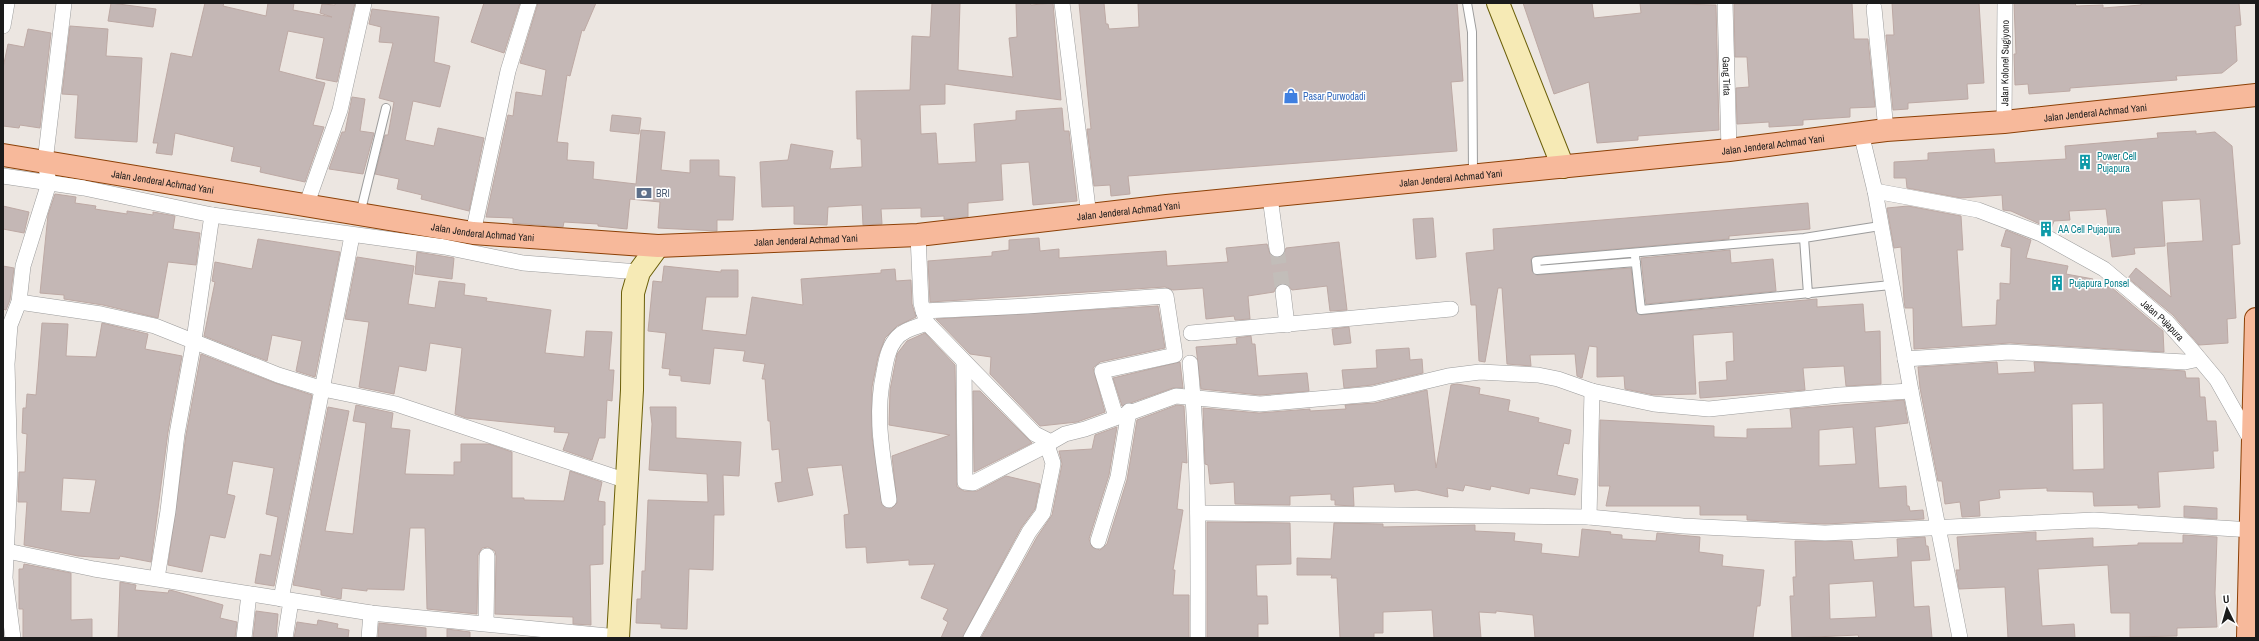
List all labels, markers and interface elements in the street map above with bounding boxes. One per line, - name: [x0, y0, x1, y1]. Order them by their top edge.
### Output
- street label: Jalan Kolonel Sugiyono: [1998, 19, 2012, 106]
- street label: Gang Tirta: [1719, 56, 1734, 96]
- shop icon: Pasar Purwodadi: [1282, 87, 1300, 105]
- place label: Pasar Purwodadi: [1303, 90, 1366, 103]
- street label: Jalan Jenderal Achmad Yani: [2043, 101, 2148, 125]
- street label: Jalan Jenderal Achmad Yani: [1721, 132, 1825, 158]
- place label: Power Cell Pujapura: [2097, 150, 2137, 175]
- building icon: Power Cell Pujapura: [2076, 153, 2094, 171]
- street label: Jalan Jenderal Achmad Yani: [110, 167, 215, 197]
- street label: Jalan Jenderal Achmad Yani: [1399, 167, 1503, 190]
- bank icon: BRI: [635, 184, 653, 202]
- place label: BRI: [656, 187, 670, 200]
- street label: Jalan Jenderal Achmad Yani: [1076, 199, 1181, 223]
- street label: Jalan Jenderal Achmad Yani: [430, 220, 535, 244]
- building icon: AA Cell Pujapura: [2037, 220, 2055, 238]
- place label: AA Cell Pujapura: [2057, 223, 2120, 236]
- street label: Jalan Jenderal Achmad Yani: [754, 232, 858, 249]
- building icon: Pujapura Ponsel: [2048, 274, 2066, 292]
- place label: Pujapura Ponsel: [2069, 277, 2129, 290]
- street label: Jalan Pujapura: [2138, 297, 2187, 344]
- north arrow: [2207, 589, 2247, 629]
- text: U: [2222, 592, 2230, 606]

